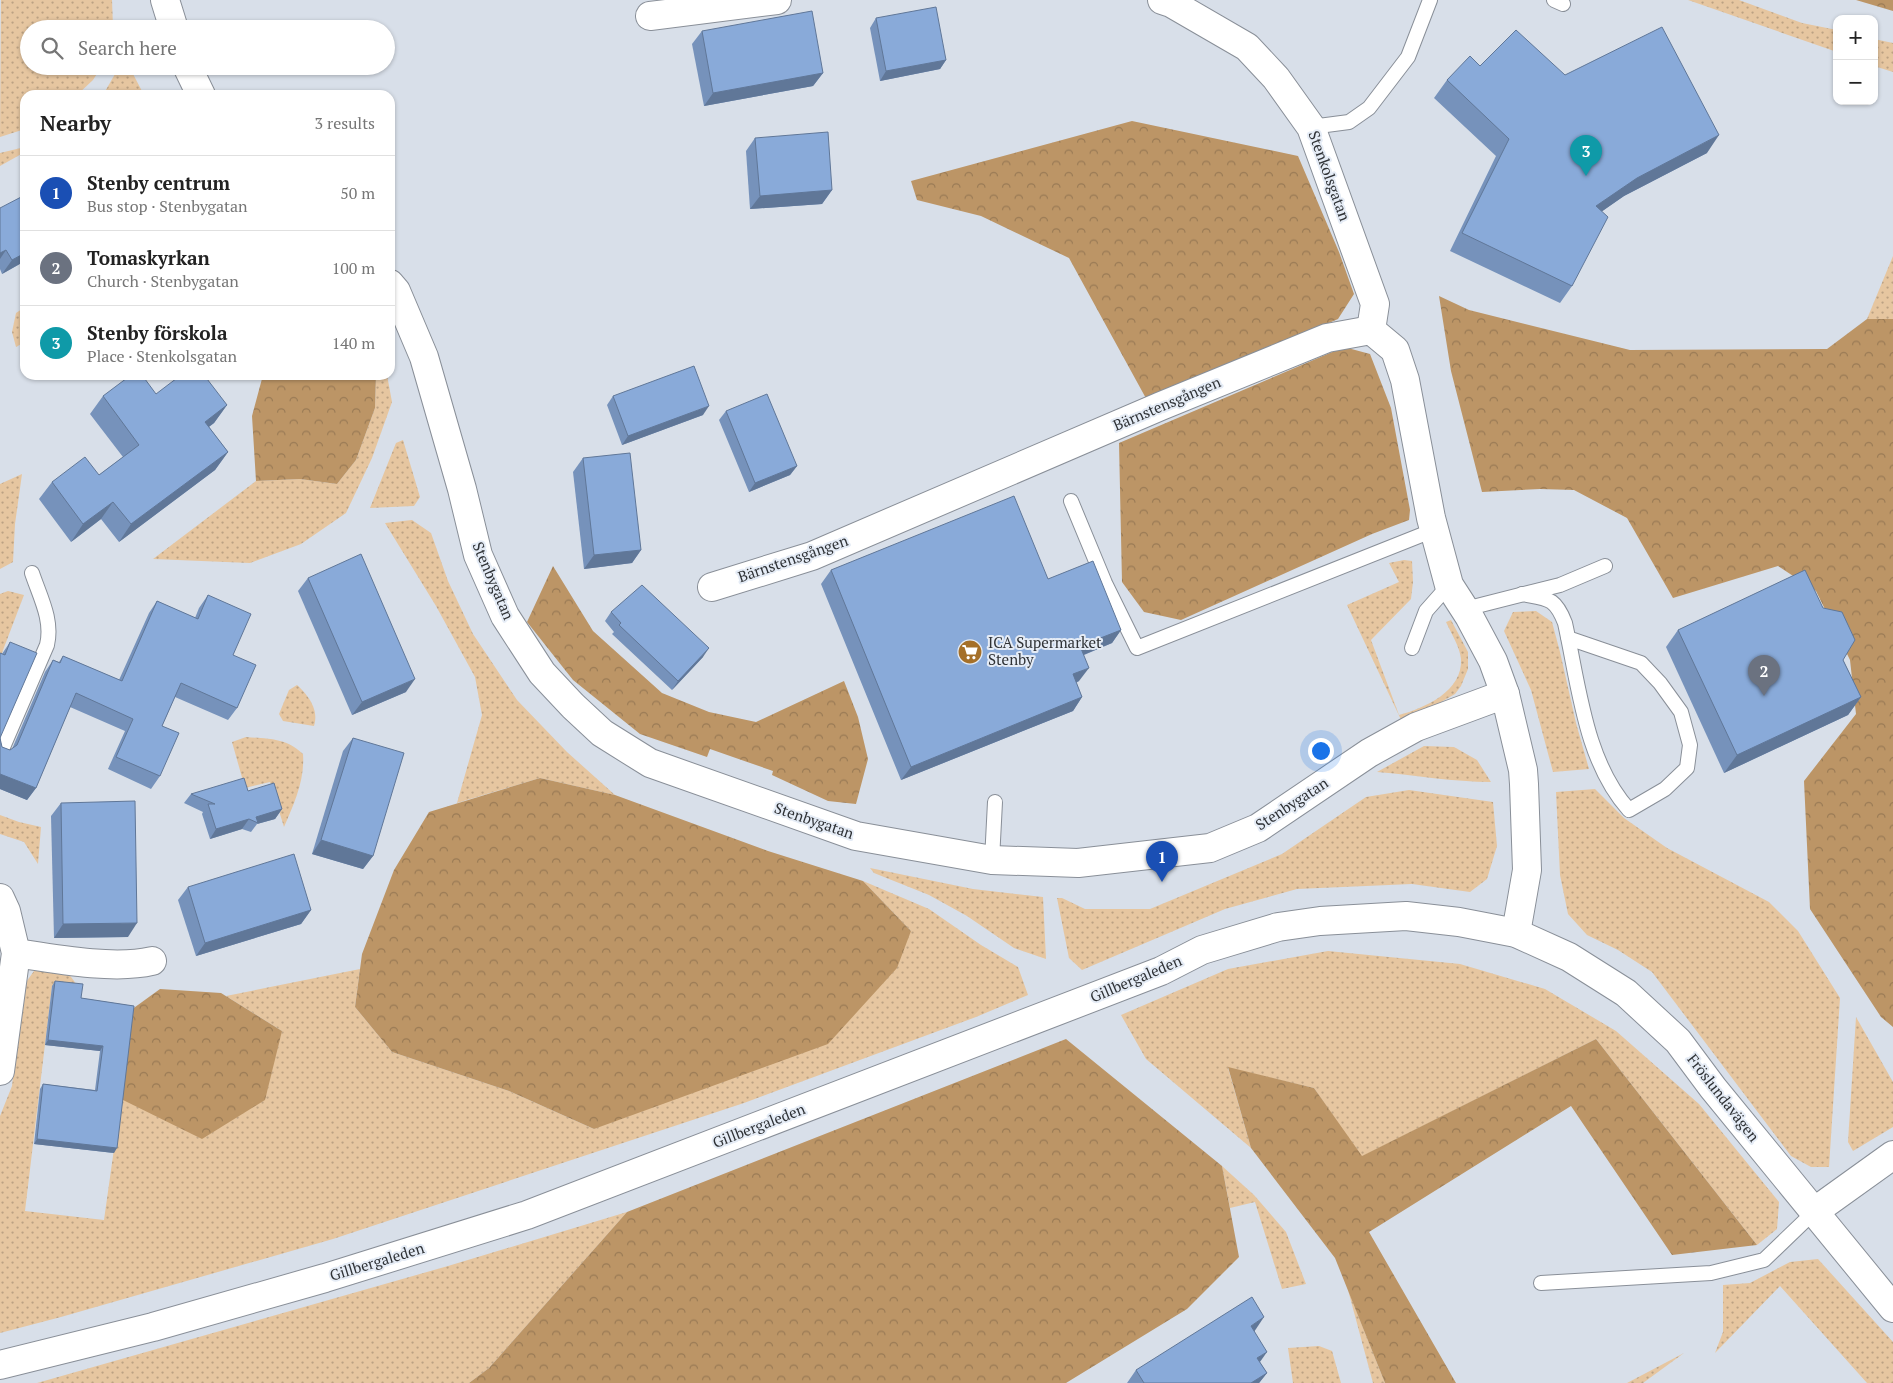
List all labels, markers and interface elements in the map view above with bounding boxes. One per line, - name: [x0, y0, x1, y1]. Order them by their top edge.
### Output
- map controls: [1833, 15, 1878, 105]
- button: +: [1833, 15, 1878, 60]
- search box: [20, 20, 395, 75]
- icon: search: [38, 34, 66, 62]
- text: Search here: [78, 35, 177, 60]
- button: −: [1833, 60, 1878, 105]
- text: Nearby: [40, 109, 111, 137]
- text: 3 results: [315, 112, 375, 134]
- street label: Stenkolsgatan: [1304, 128, 1356, 224]
- pin: 3: [1570, 135, 1602, 176]
- text: Stenby centrum: [87, 170, 230, 195]
- text: 1: [51, 182, 61, 204]
- text: 50 m: [340, 182, 375, 204]
- text: Bus stop · Stenbygatan: [87, 195, 248, 217]
- text: Tomaskyrkan: [87, 245, 210, 270]
- text: 2: [51, 257, 61, 279]
- text: 100 m: [332, 257, 375, 279]
- text: Church · Stenbygatan: [87, 270, 239, 292]
- text: Stenby förskola: [87, 320, 228, 345]
- text: 3: [51, 332, 61, 354]
- text: 140 m: [332, 332, 375, 354]
- text: Place · Stenkolsgatan: [87, 345, 237, 367]
- street label: Bärnstensgången: [1110, 371, 1224, 435]
- street label: Bärnstensgången: [735, 530, 850, 586]
- street label: Stenbygatan: [469, 539, 519, 623]
- place label: ICA Supermarket Stenby: [988, 632, 1102, 669]
- supermarket icon: ICA Supermarket Stenby: [957, 639, 983, 665]
- pin: 2: [1748, 655, 1780, 696]
- your location: [1308, 738, 1334, 764]
- street label: Stenbygatan: [1251, 772, 1332, 834]
- street label: Stenbygatan: [772, 797, 857, 843]
- pin: 1: [1146, 841, 1178, 882]
- street label: Gillbergaleden: [1087, 950, 1185, 1006]
- street label: Fröslundavägen: [1683, 1049, 1764, 1145]
- street label: Gillbergaleden: [709, 1098, 808, 1152]
- street label: Gillbergaleden: [327, 1237, 426, 1285]

